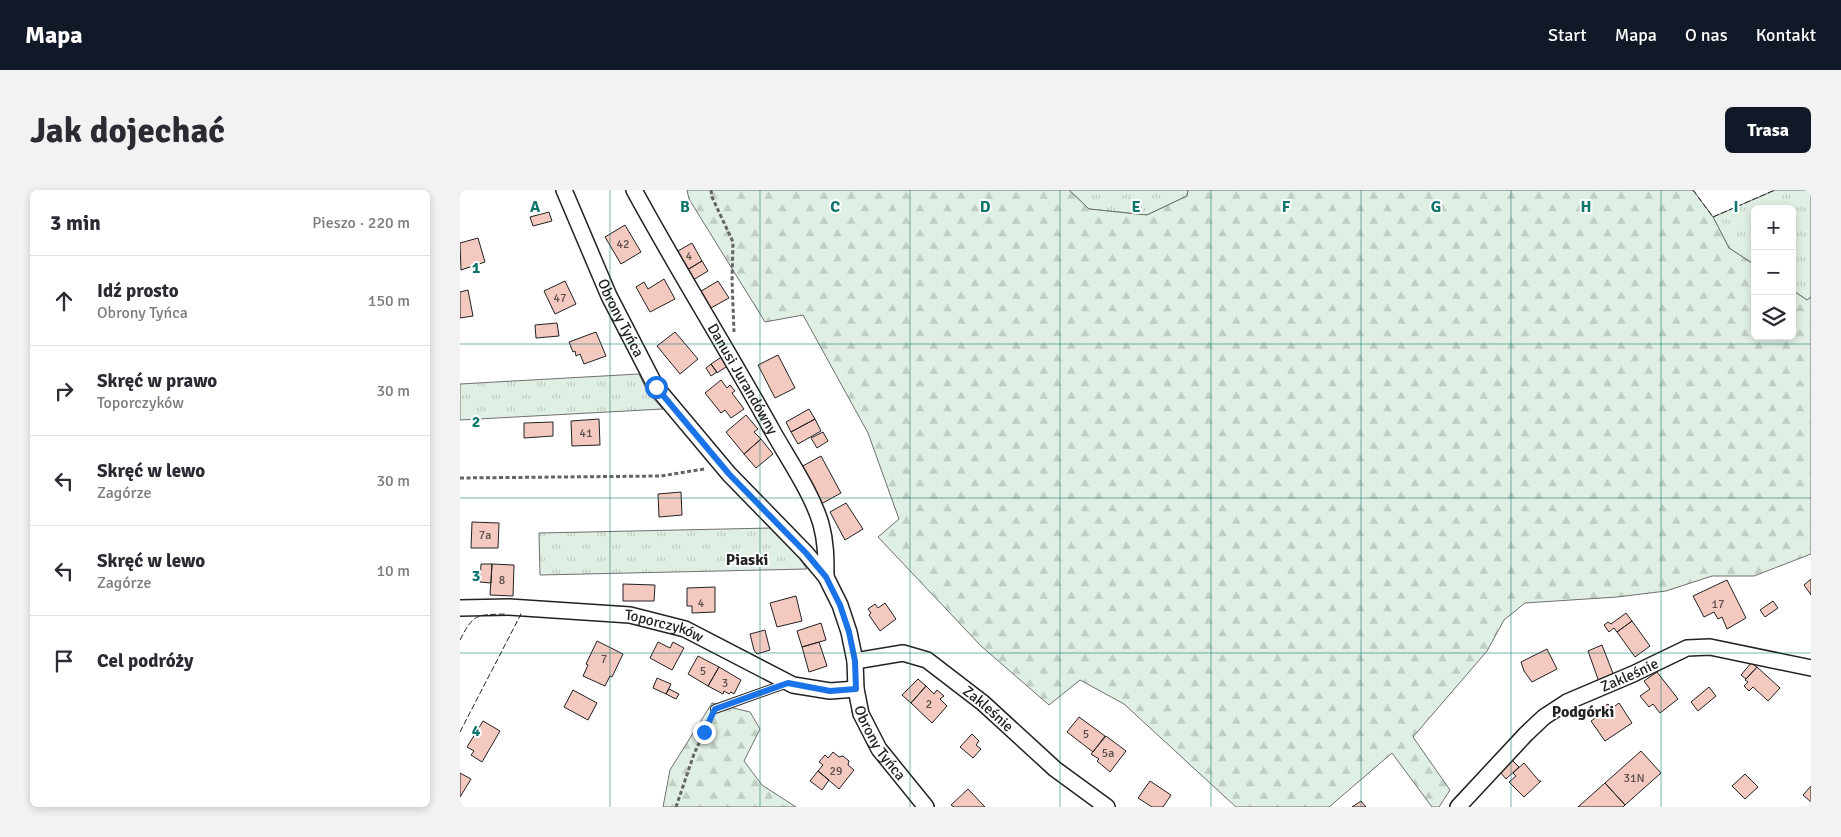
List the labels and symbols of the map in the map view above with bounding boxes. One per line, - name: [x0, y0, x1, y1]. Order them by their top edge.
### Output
- text: A: [530, 197, 541, 217]
- text: B: [680, 197, 690, 217]
- text: C: [830, 197, 840, 217]
- text: D: [980, 197, 991, 217]
- text: E: [1131, 197, 1141, 217]
- text: F: [1282, 197, 1291, 217]
- text: G: [1431, 197, 1441, 217]
- text: H: [1581, 197, 1591, 217]
- text: I: [1733, 197, 1739, 217]
- house number: 42: [617, 237, 629, 252]
- house number: 4: [686, 249, 693, 264]
- text: 1: [472, 258, 481, 278]
- street label: Obrony Tyńca: [594, 276, 648, 360]
- house number: 47: [554, 291, 566, 306]
- street label: Danusi Jurandówny: [704, 320, 782, 438]
- route start: [645, 376, 668, 399]
- text: 2: [472, 412, 480, 432]
- house number: 41: [580, 426, 592, 441]
- house number: 7a: [479, 528, 491, 543]
- district label: Piaski: [726, 550, 768, 570]
- text: 3: [472, 566, 480, 586]
- house number: 8: [499, 573, 505, 588]
- house number: 4: [698, 596, 705, 611]
- house number: 17: [1712, 597, 1724, 612]
- street label: Toporczyków: [624, 606, 707, 646]
- house number: 7: [601, 652, 607, 667]
- street label: Zakleśnie: [1598, 654, 1661, 696]
- house number: 5: [700, 664, 706, 679]
- house number: 3: [722, 676, 728, 691]
- street label: Zakleśnie: [959, 682, 1017, 736]
- house number: 2: [926, 697, 932, 712]
- district label: Podgórki: [1552, 702, 1614, 722]
- street label: Obrony Tyńca: [851, 704, 910, 784]
- text: 4: [472, 721, 481, 741]
- route end: [693, 721, 716, 744]
- house number: 5: [1083, 727, 1089, 742]
- house number: 5a: [1102, 746, 1114, 761]
- house number: 29: [830, 764, 842, 779]
- house number: 31N: [1623, 771, 1645, 786]

